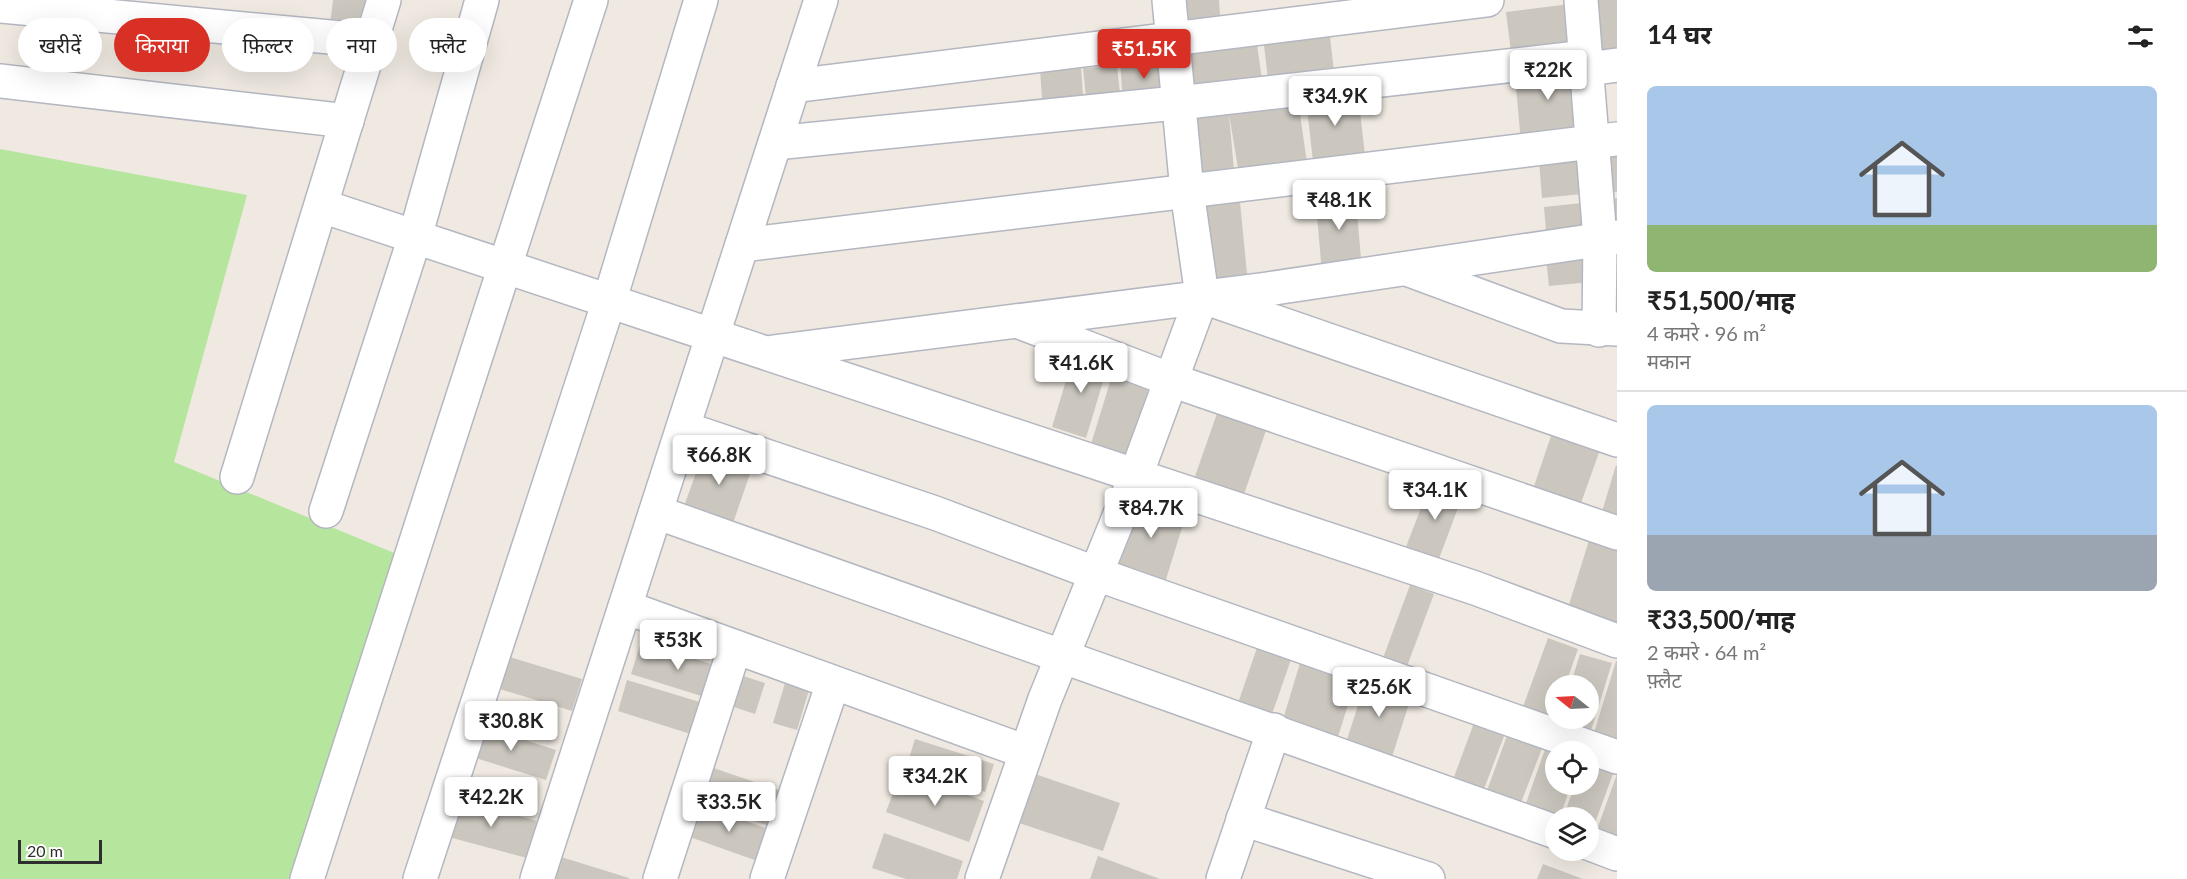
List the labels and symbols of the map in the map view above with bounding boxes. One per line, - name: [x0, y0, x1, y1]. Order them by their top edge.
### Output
- pin: ₹51.5K: [1095, 29, 1193, 80]
- pin: ₹22K: [1512, 50, 1584, 101]
- pin: ₹34.9K: [1286, 76, 1384, 127]
- pin: ₹48.1K: [1290, 180, 1388, 231]
- pin: ₹41.6K: [1032, 343, 1130, 394]
- pin: ₹66.8K: [670, 435, 768, 486]
- pin: ₹34.1K: [1386, 470, 1484, 521]
- pin: ₹84.7K: [1102, 488, 1200, 539]
- pin: ₹53K: [642, 620, 714, 671]
- pin: ₹25.6K: [1330, 667, 1428, 718]
- north arrow: [1545, 675, 1599, 729]
- pin: ₹30.8K: [462, 701, 560, 752]
- pin: ₹34.2K: [886, 756, 984, 807]
- pin: ₹42.2K: [442, 777, 540, 828]
- pin: ₹33.5K: [680, 782, 778, 833]
- scale bar: [18, 837, 102, 864]

